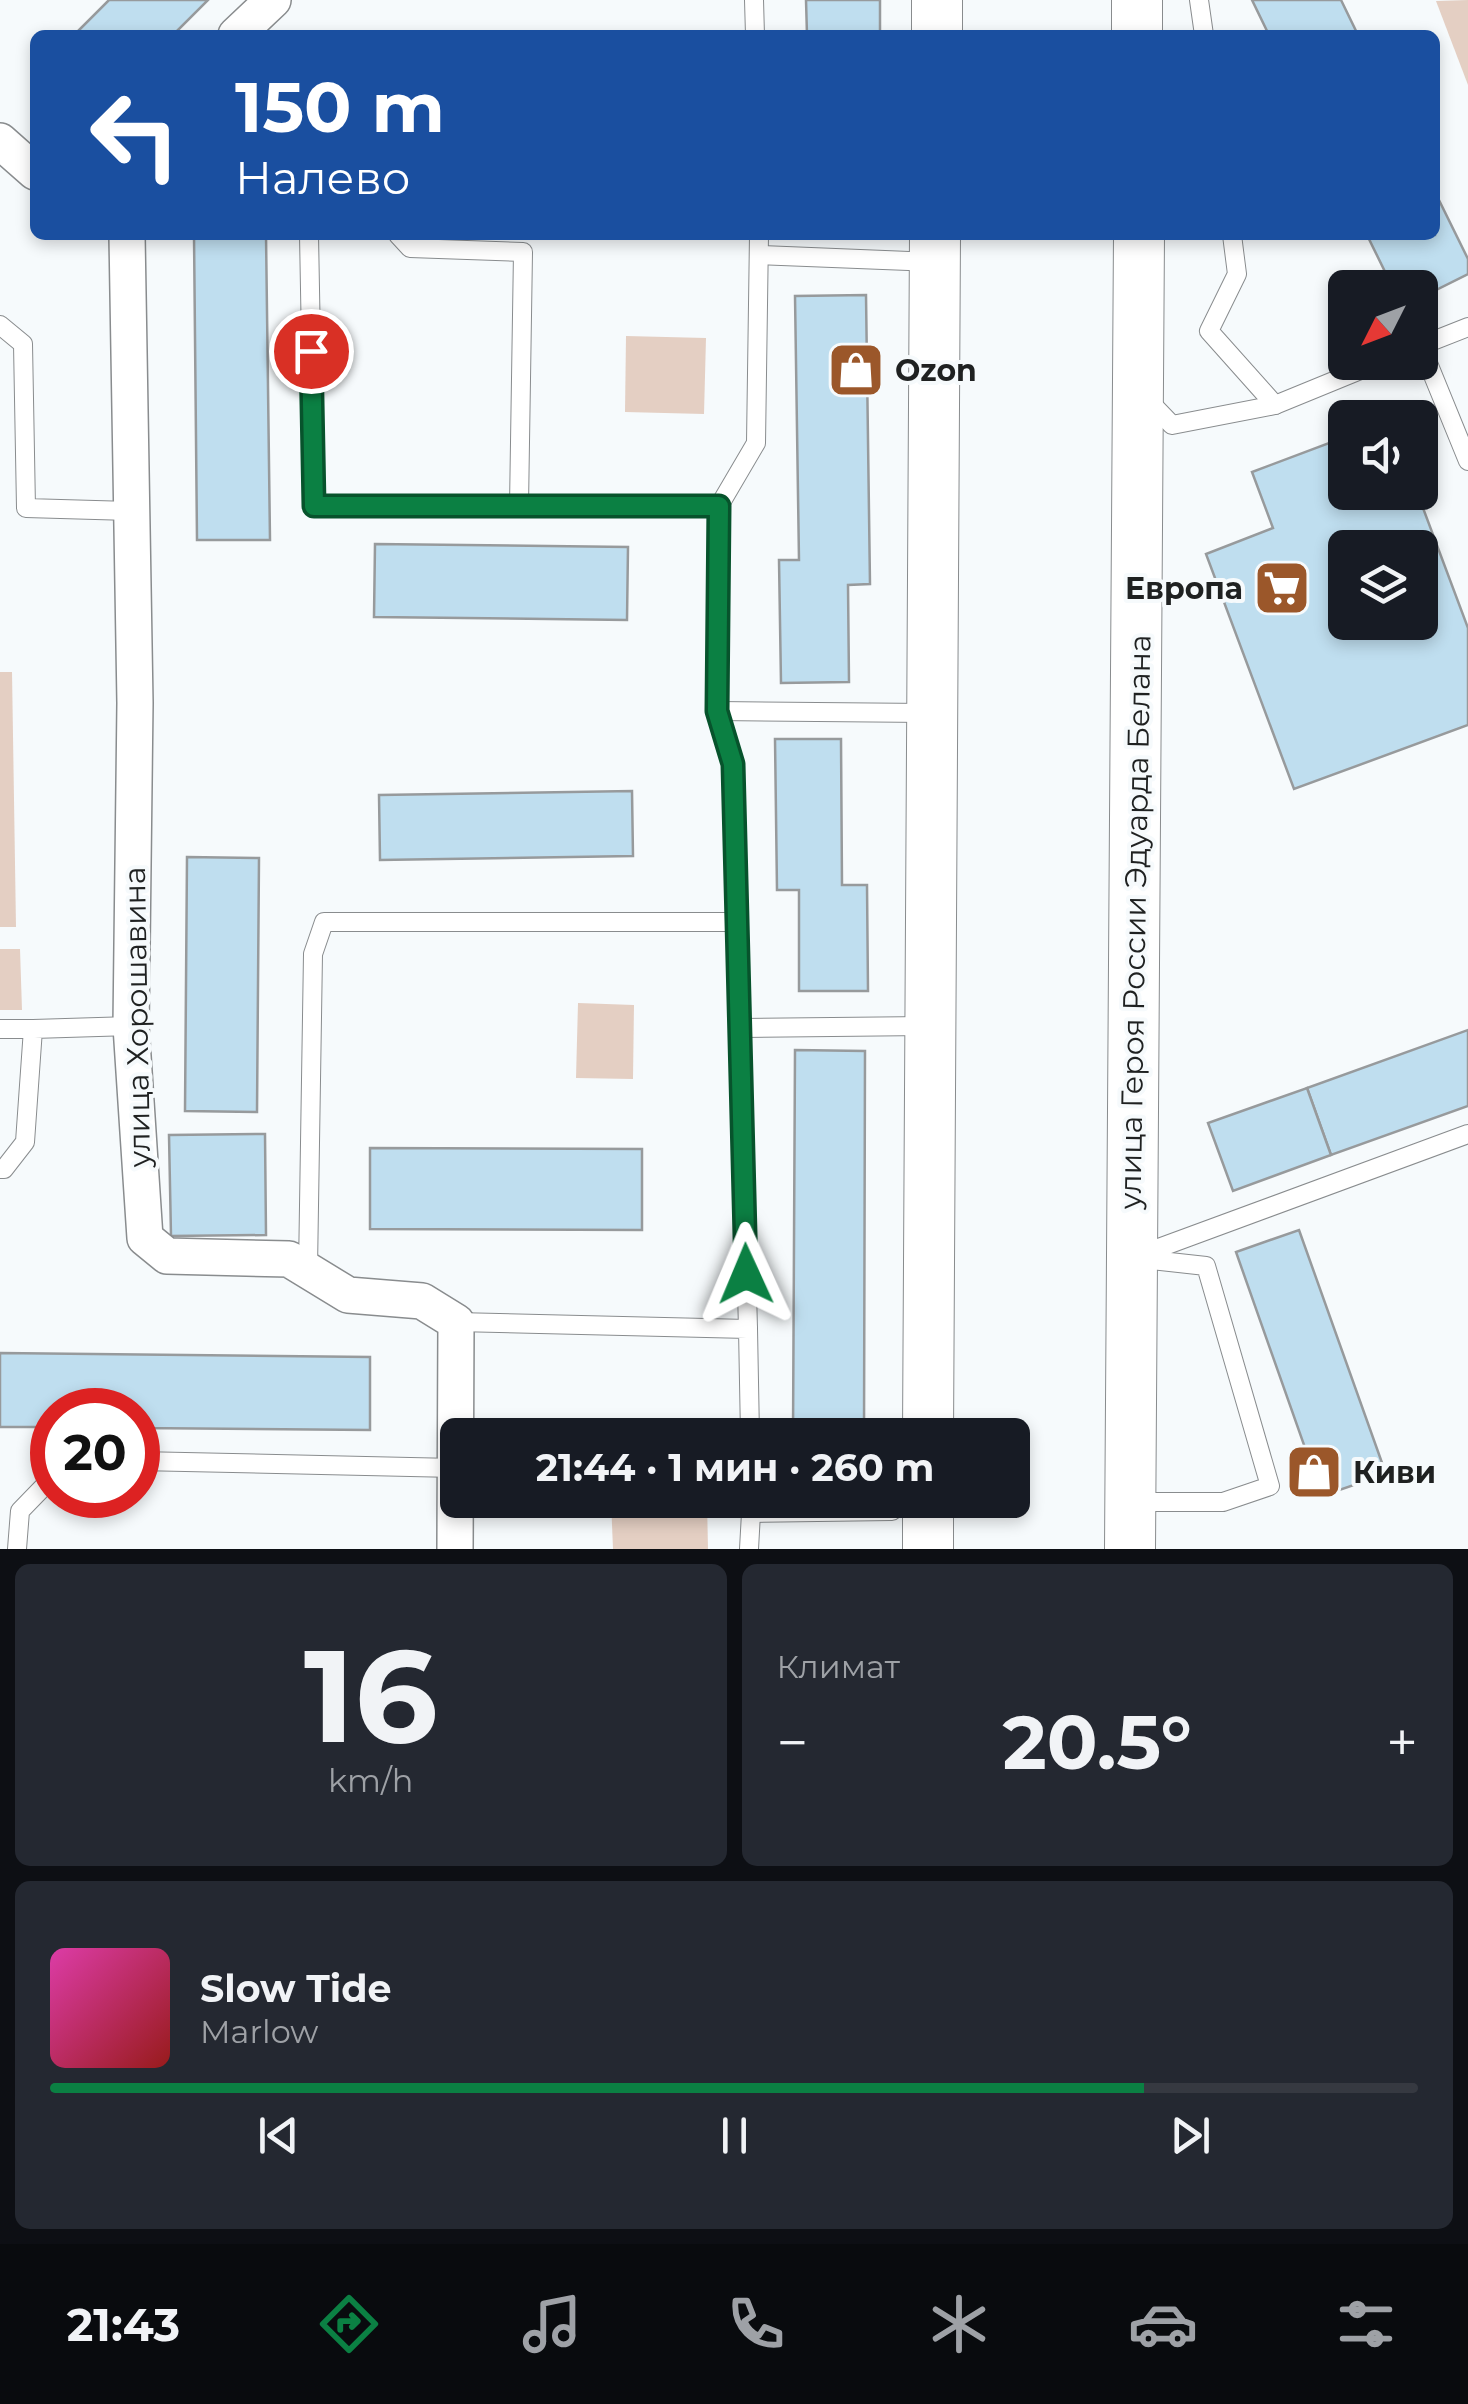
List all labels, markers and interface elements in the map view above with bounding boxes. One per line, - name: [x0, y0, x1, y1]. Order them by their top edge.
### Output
- text: 150 m: [235, 64, 445, 150]
- icon: left: [70, 70, 200, 200]
- text: Налево: [235, 150, 410, 205]
- north arrow: [1328, 270, 1438, 380]
- map controls: [1328, 270, 1438, 640]
- pin: [269, 309, 354, 394]
- icon: arrive: [284, 324, 339, 379]
- shop icon: Ozon: [826, 340, 886, 400]
- place label: Ozon: [895, 352, 977, 389]
- button: sound: [1328, 400, 1438, 510]
- button: layers: [1328, 530, 1438, 640]
- supermarket icon: Европа: [1252, 558, 1312, 618]
- place label: Европа: [1125, 570, 1243, 607]
- street label: улица Героя России Эдуарда Белана: [1111, 634, 1159, 1211]
- street label: улица Хорошавина: [116, 866, 158, 1169]
- position arrow: [694, 1222, 798, 1326]
- speed limit sign: 20: [30, 1388, 160, 1518]
- shop icon: Киви: [1284, 1442, 1344, 1502]
- text: 21:44 · 1 мин · 260 m: [536, 1444, 934, 1491]
- place label: Киви: [1353, 1454, 1436, 1491]
- text: 16: [304, 1616, 438, 1775]
- text: Климат: [777, 1647, 900, 1686]
- text: 20.5°: [1003, 1696, 1192, 1788]
- text: −: [777, 1709, 808, 1776]
- text: +: [1386, 1709, 1418, 1776]
- text: km/h: [328, 1761, 413, 1800]
- text: Slow Tide: [200, 1965, 392, 2012]
- text: Marlow: [200, 2012, 318, 2051]
- icon: previous: [251, 2108, 306, 2163]
- icon: pause: [707, 2108, 762, 2163]
- icon: next: [1163, 2108, 1218, 2163]
- icon: directions: [314, 2289, 384, 2359]
- icon: music: [517, 2289, 587, 2359]
- icon: phone: [721, 2289, 791, 2359]
- icon: climate: [924, 2289, 994, 2359]
- icon: car: [1128, 2289, 1198, 2359]
- icon: filters: [1331, 2289, 1401, 2359]
- text: 21:43: [67, 2297, 180, 2352]

